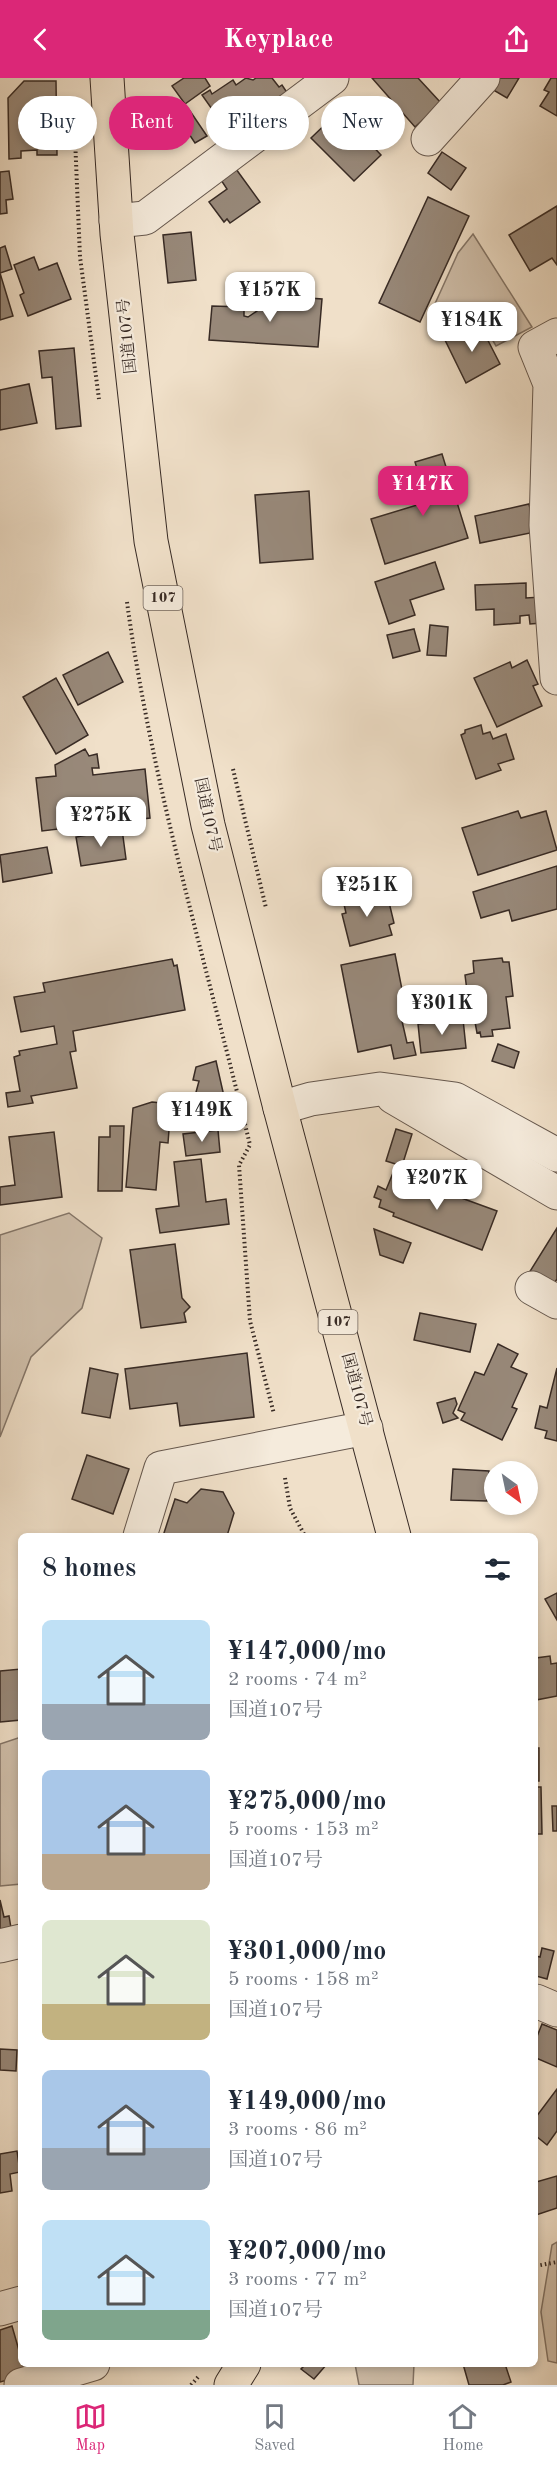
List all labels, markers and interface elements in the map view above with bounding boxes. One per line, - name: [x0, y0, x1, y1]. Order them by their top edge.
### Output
- icon: back: [24, 23, 57, 56]
- icon: share: [500, 23, 533, 56]
- text: Keyplace: [224, 26, 333, 53]
- chip: Buy: [18, 96, 97, 150]
- chip: Rent: [109, 96, 194, 150]
- chip: Filters: [206, 96, 309, 150]
- chip: New: [321, 96, 405, 150]
- pin: ¥157K: [228, 272, 312, 323]
- text: ¥157K: [239, 281, 301, 301]
- street label: 国道107号: [114, 297, 140, 375]
- pin: ¥184K: [430, 302, 514, 353]
- text: ¥184K: [441, 311, 503, 331]
- pin: ¥147K: [381, 466, 465, 517]
- text: ¥147K: [392, 475, 454, 495]
- road number: 107: [144, 586, 182, 610]
- street label: 国道107号: [191, 776, 225, 854]
- pin: ¥275K: [59, 797, 143, 848]
- text: ¥275K: [70, 806, 132, 826]
- pin: ¥251K: [325, 867, 409, 918]
- text: ¥251K: [336, 876, 398, 896]
- pin: ¥301K: [400, 985, 484, 1036]
- text: ¥301K: [411, 994, 473, 1014]
- pin: ¥149K: [160, 1092, 244, 1143]
- text: ¥149K: [171, 1101, 233, 1121]
- pin: ¥207K: [395, 1160, 479, 1211]
- text: ¥207K: [406, 1169, 468, 1189]
- road number: 107: [318, 1310, 358, 1334]
- street label: 国道107号: [338, 1351, 375, 1429]
- north arrow: [484, 1461, 538, 1515]
- map controls: [484, 1461, 538, 1515]
- icon: filters: [481, 1553, 514, 1586]
- text: 8 homes: [42, 1556, 136, 1582]
- text: ¥147,000/mo: [228, 1639, 386, 1665]
- icon: home: [90, 1644, 162, 1716]
- text: 2 rooms · 74 m²: [228, 1670, 367, 1690]
- text: 国道107号: [228, 1701, 323, 1721]
- text: ¥275,000/mo: [228, 1789, 386, 1815]
- icon: home: [90, 1794, 162, 1866]
- text: 5 rooms · 153 m²: [228, 1820, 378, 1840]
- text: 国道107号: [228, 1851, 323, 1871]
- text: ¥301,000/mo: [228, 1939, 386, 1965]
- icon: home: [90, 1944, 162, 2016]
- text: 5 rooms · 158 m²: [228, 1970, 378, 1990]
- text: 国道107号: [228, 2001, 323, 2021]
- text: ¥149,000/mo: [228, 2089, 386, 2115]
- icon: home: [90, 2094, 162, 2166]
- text: 3 rooms · 86 m²: [228, 2120, 367, 2140]
- text: 国道107号: [228, 2151, 323, 2171]
- text: ¥207,000/mo: [228, 2239, 386, 2265]
- icon: home: [90, 2244, 162, 2316]
- text: 3 rooms · 77 m²: [228, 2270, 367, 2290]
- text: 国道107号: [228, 2301, 323, 2321]
- tab: Map: [74, 2400, 107, 2456]
- tab: Saved: [254, 2400, 295, 2456]
- tab: Home: [443, 2400, 483, 2456]

